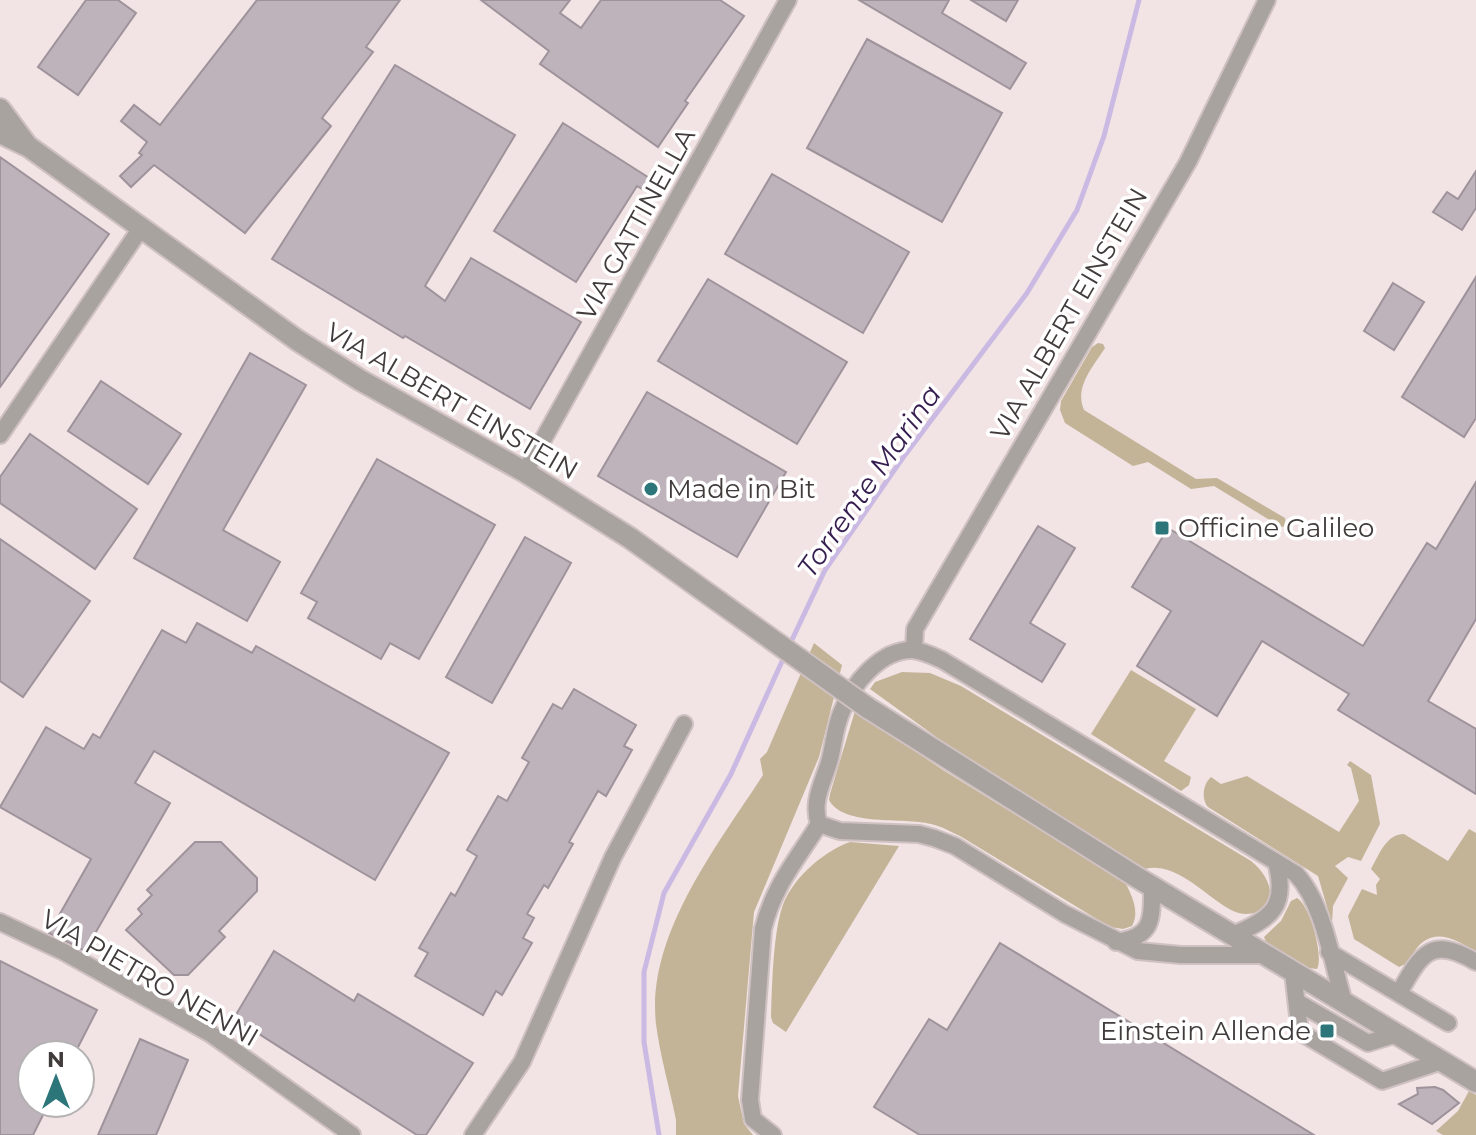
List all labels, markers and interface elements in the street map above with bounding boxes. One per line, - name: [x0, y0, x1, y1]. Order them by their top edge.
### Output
- street label: VIA GATTINELLA: [570, 122, 702, 326]
- street label: VIA ALBERT EINSTEIN: [984, 182, 1154, 446]
- street label: VIA ALBERT EINSTEIN: [320, 316, 584, 486]
- water label: Torrente Marina: [790, 378, 948, 584]
- place label: Made in Bit: [667, 473, 816, 505]
- marker: Made in Bit: [642, 480, 660, 498]
- place label: Officine Galileo: [1178, 512, 1374, 544]
- marker: Officine Galileo: [1153, 519, 1171, 537]
- street label: VIA PIETRO NENNI: [36, 903, 264, 1053]
- place label: Einstein Allende: [1100, 1015, 1311, 1047]
- marker: Einstein Allende: [1318, 1022, 1336, 1040]
- north arrow: [16, 1039, 96, 1119]
- text: N: [47, 1046, 65, 1073]

